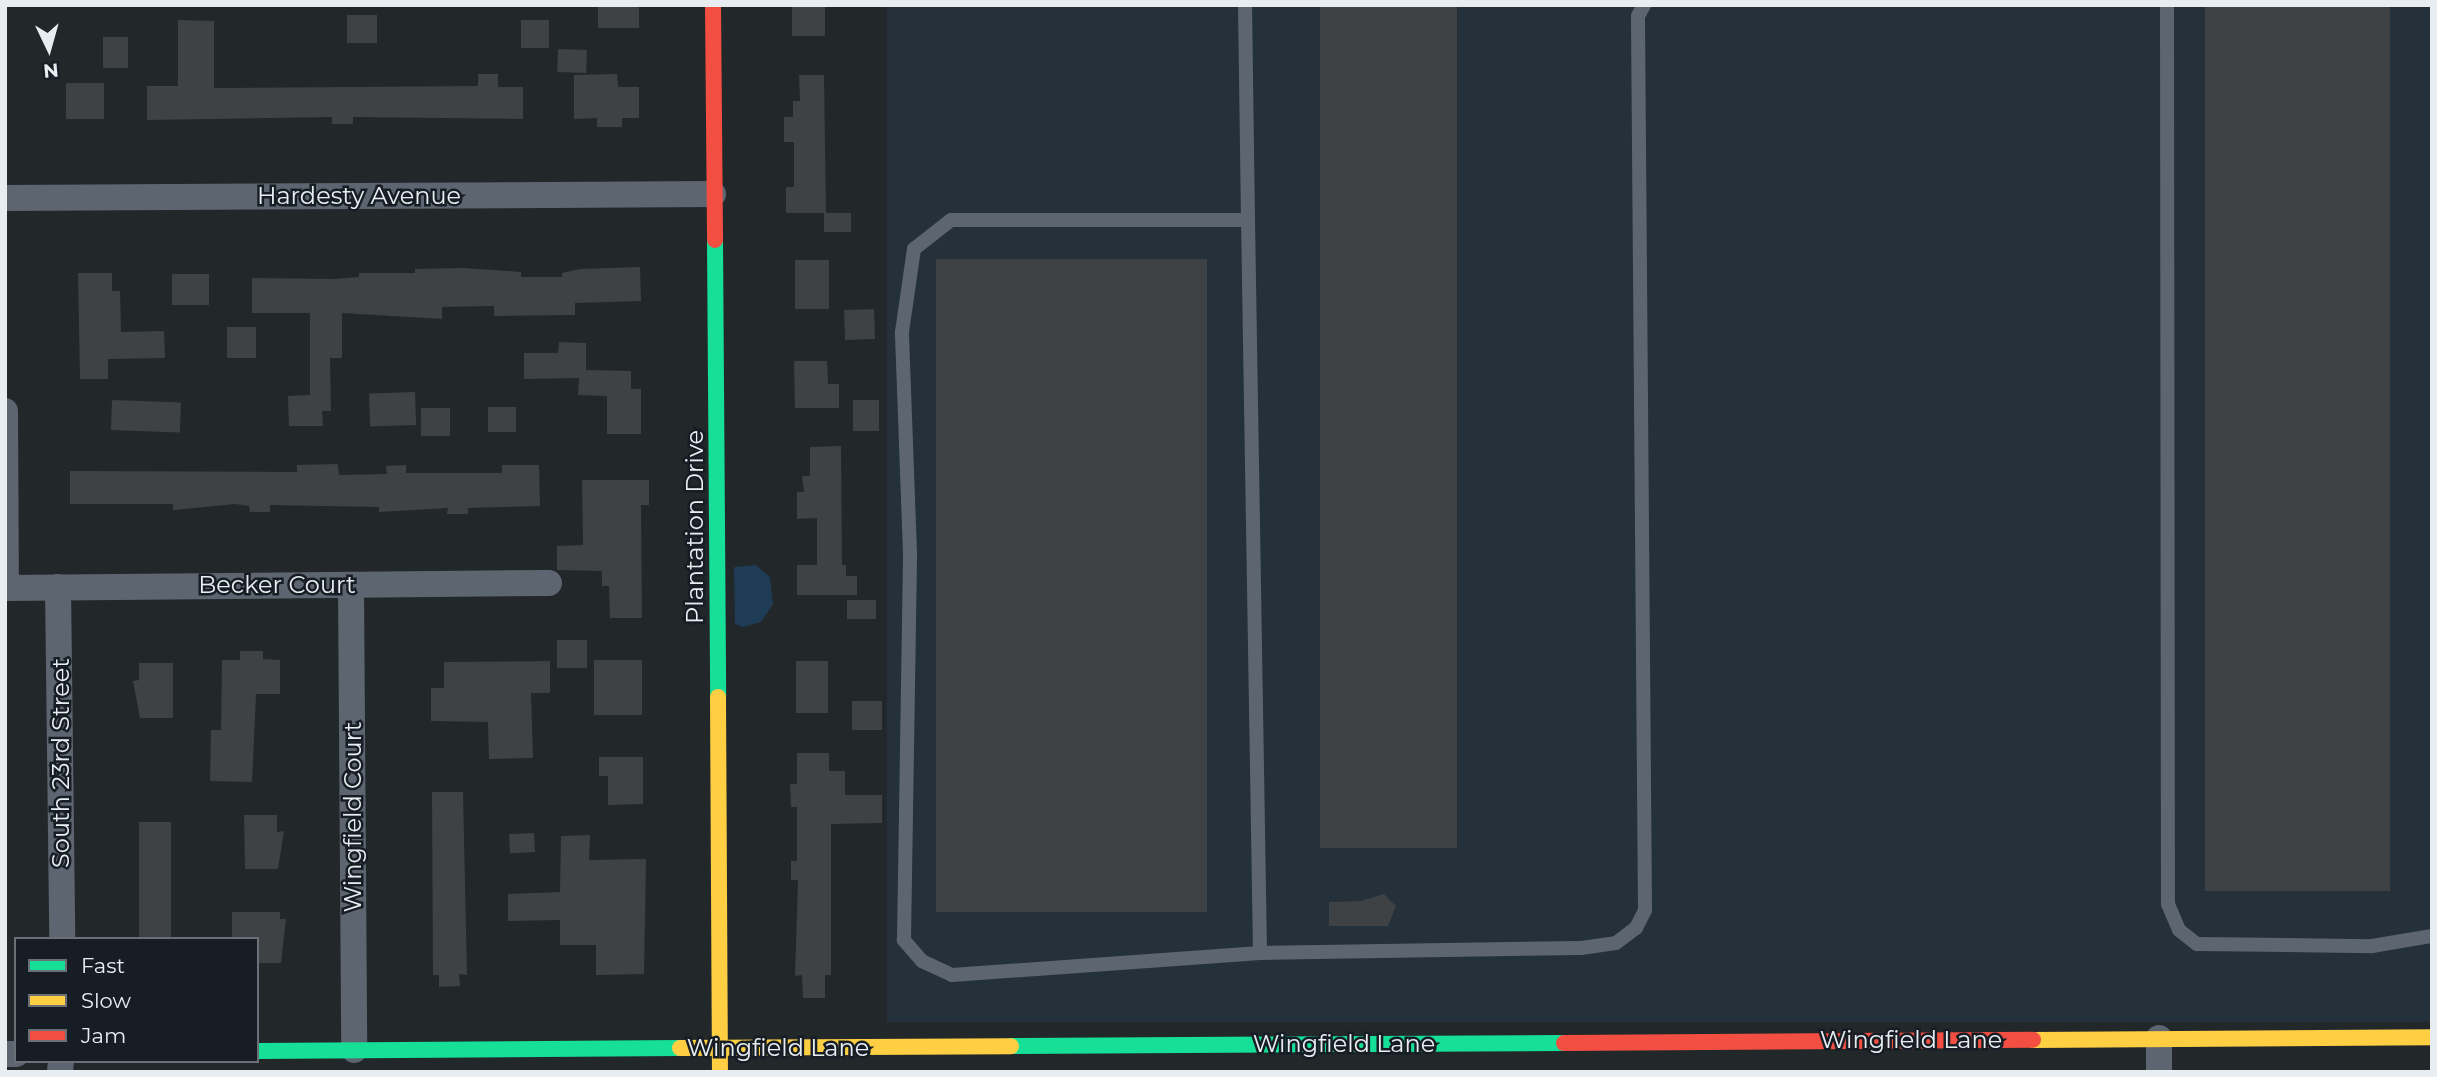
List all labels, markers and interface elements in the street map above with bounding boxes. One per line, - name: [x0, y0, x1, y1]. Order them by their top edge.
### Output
- north arrow: [14, 14, 84, 84]
- text: N: [42, 58, 60, 83]
- street label: Hardesty Avenue: [257, 182, 461, 210]
- street label: Plantation Drive: [681, 430, 709, 624]
- street label: Becker Court: [198, 571, 356, 599]
- street label: South 23rd Street: [47, 658, 75, 868]
- street label: Wingfield Court: [339, 722, 367, 912]
- legend: [14, 937, 259, 1063]
- text: Fast: [81, 953, 125, 978]
- text: Slow: [81, 988, 131, 1013]
- text: Jam: [81, 1023, 126, 1048]
- street label: Wingfield Lane: [1820, 1026, 2002, 1054]
- street label: Wingfield Lane: [1253, 1030, 1435, 1058]
- street label: Wingfield Lane: [687, 1034, 869, 1062]

